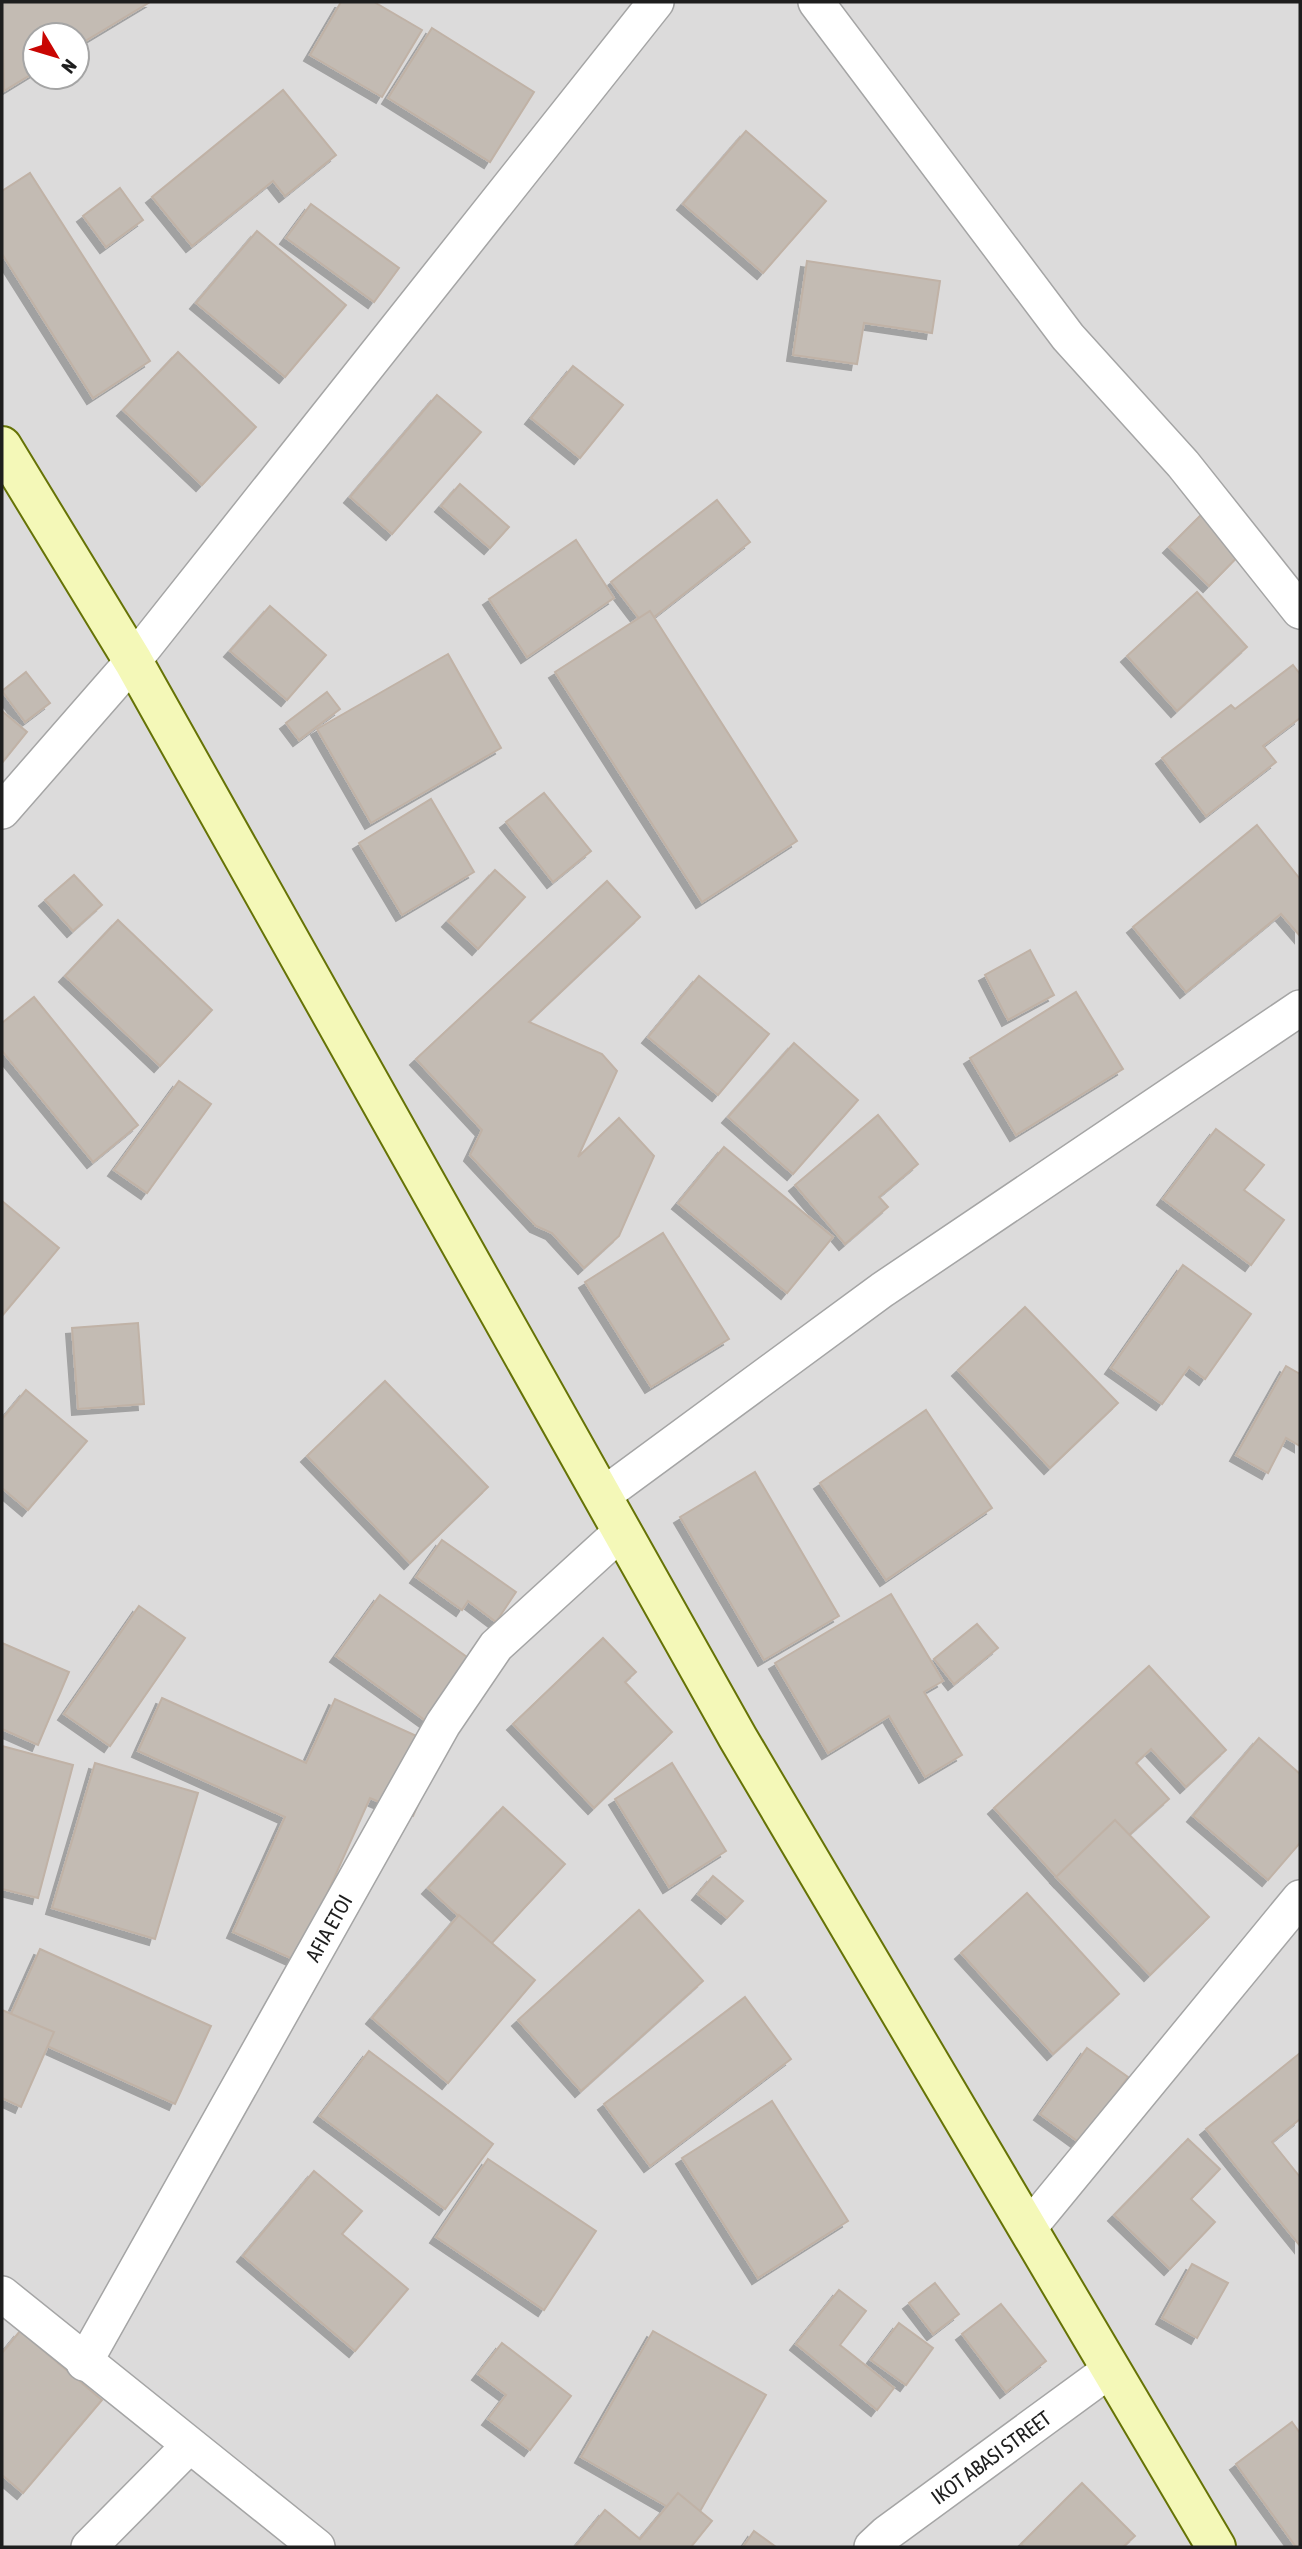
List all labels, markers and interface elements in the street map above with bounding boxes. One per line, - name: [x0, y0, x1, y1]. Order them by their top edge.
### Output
- north arrow: [21, 21, 91, 91]
- text: N: [57, 55, 82, 78]
- street label: AFIA ETOI: [300, 1890, 357, 1966]
- street label: IKOT ABASI STREET: [926, 2405, 1055, 2509]

